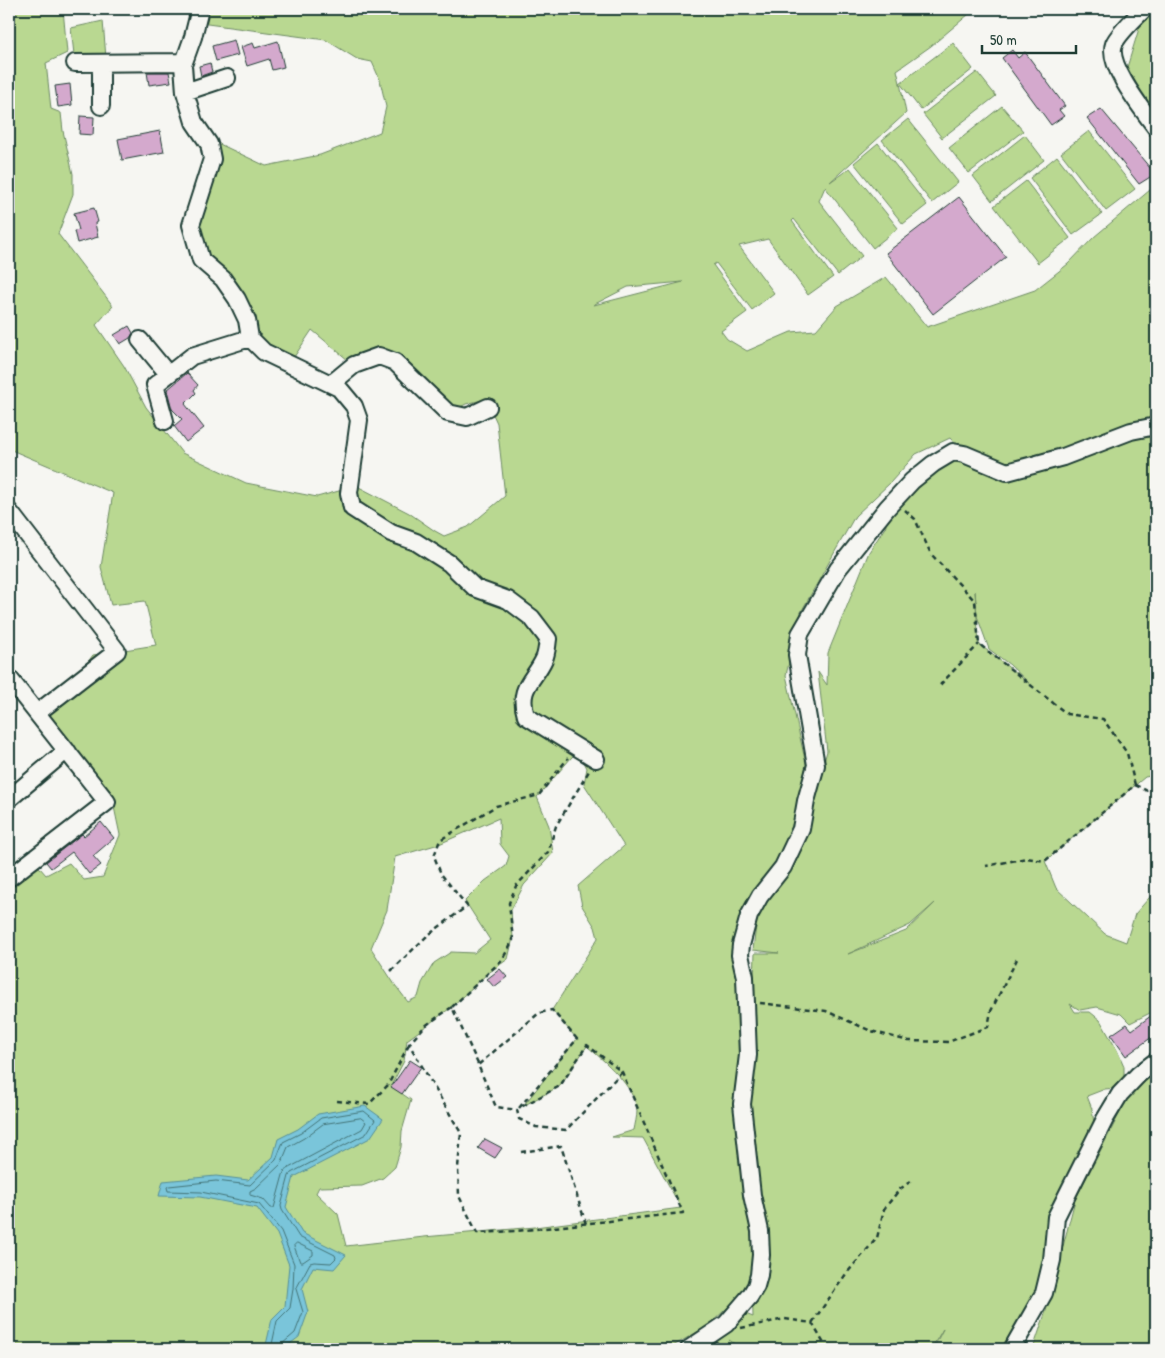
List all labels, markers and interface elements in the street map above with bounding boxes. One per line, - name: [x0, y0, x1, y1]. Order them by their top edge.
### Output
- scale bar: [982, 22, 1076, 54]
- text: 50 m: [990, 29, 1017, 50]

